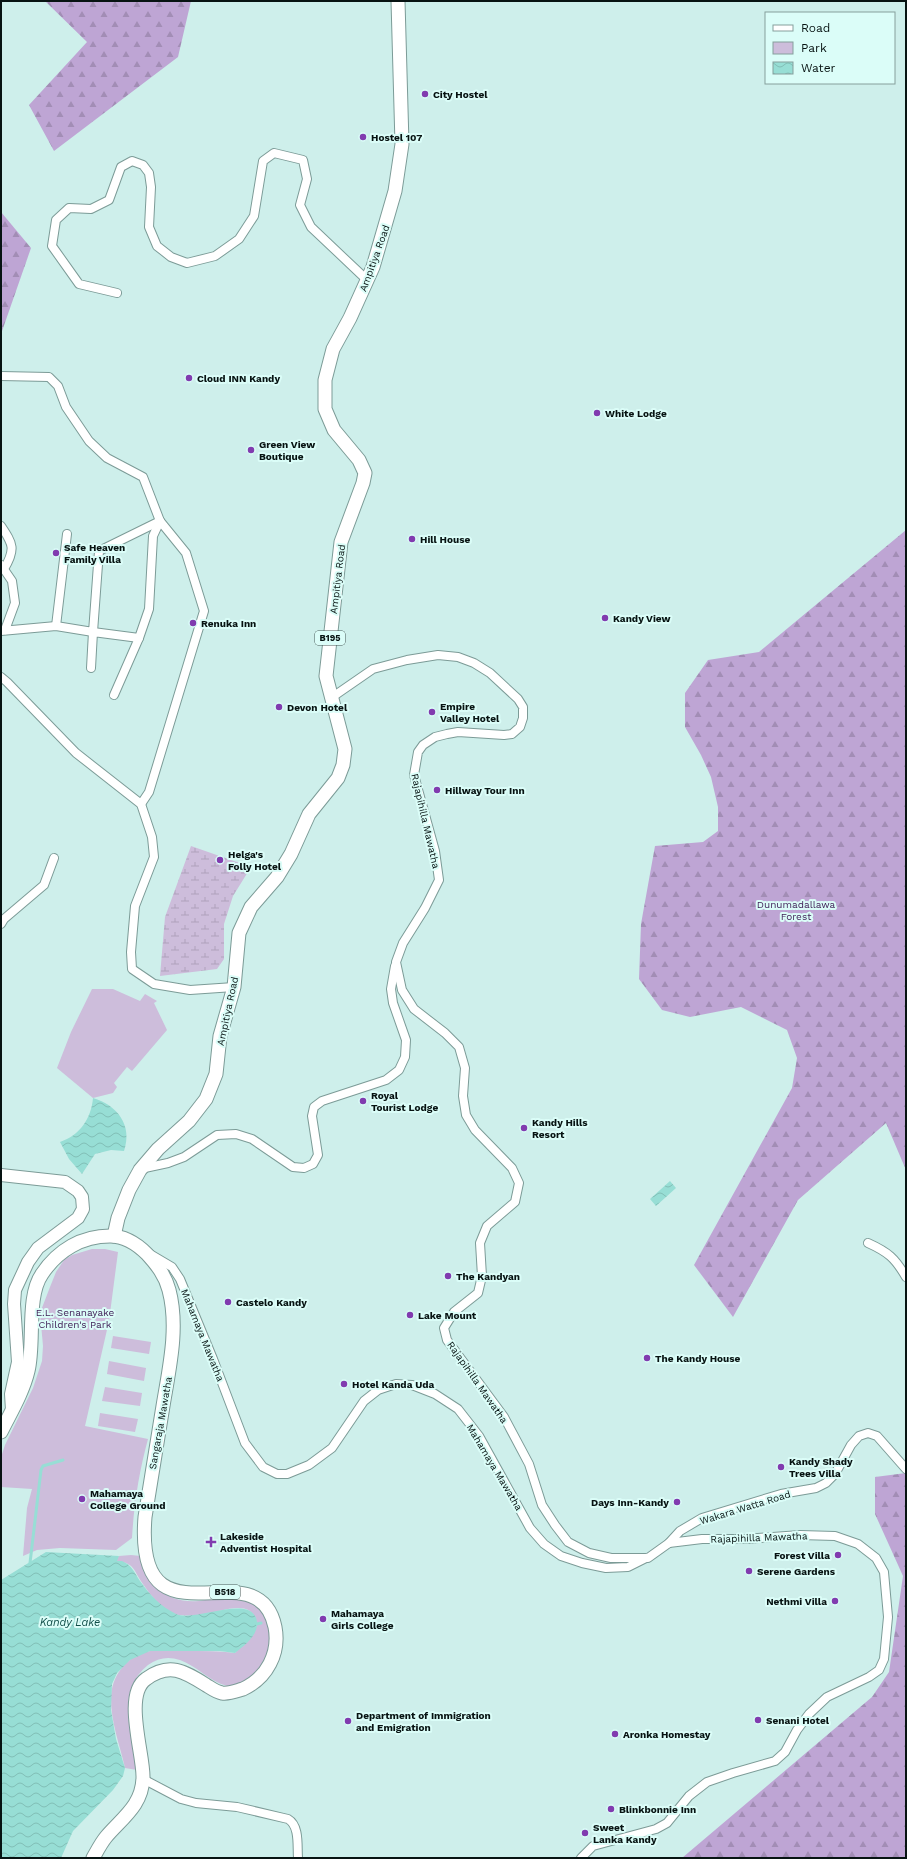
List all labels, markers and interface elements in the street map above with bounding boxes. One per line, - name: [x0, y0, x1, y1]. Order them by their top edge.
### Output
- legend: [765, 12, 895, 84]
- text: Road: [801, 21, 830, 35]
- text: Park: [801, 41, 827, 55]
- text: Water: [801, 61, 836, 75]
- marker: City Hostel: [420, 89, 430, 99]
- place label: City Hostel: [433, 89, 488, 100]
- marker: Hostel 107: [358, 132, 368, 142]
- place label: Hostel 107: [371, 132, 422, 143]
- street label: Ampitiya Road: [357, 223, 392, 293]
- marker: Cloud INN Kandy: [184, 373, 194, 383]
- place label: Cloud INN Kandy: [197, 373, 280, 384]
- marker: White Lodge: [592, 408, 602, 418]
- place label: White Lodge: [605, 408, 667, 419]
- place label: Green View Boutique: [259, 439, 315, 462]
- marker: Green View Boutique: [246, 445, 256, 455]
- marker: Hill House: [407, 534, 417, 544]
- place label: Hill House: [420, 534, 470, 545]
- place label: Safe Heaven Family Villa: [64, 542, 125, 565]
- street label: Ampitiya Road: [328, 544, 347, 615]
- marker: Safe Heaven Family Villa: [51, 548, 61, 558]
- marker: Kandy View: [600, 613, 610, 623]
- place label: Kandy View: [613, 613, 671, 624]
- marker: Renuka Inn: [188, 618, 198, 628]
- place label: Renuka Inn: [201, 618, 256, 629]
- road number: B195: [315, 631, 345, 645]
- place label: Empire Valley Hotel: [440, 701, 500, 724]
- marker: Devon Hotel: [274, 702, 284, 712]
- place label: Devon Hotel: [287, 702, 348, 713]
- marker: Empire Valley Hotel: [427, 707, 437, 717]
- street label: Rajapihilla Mawatha: [409, 773, 442, 870]
- marker: Hillway Tour Inn: [432, 785, 442, 795]
- place label: Hillway Tour Inn: [445, 785, 525, 796]
- place label: Helga's Folly Hotel: [228, 849, 282, 872]
- marker: Helga's Folly Hotel: [215, 855, 225, 865]
- park label: Dunumadallawa Forest: [757, 899, 836, 922]
- street label: Ampitiya Road: [215, 976, 240, 1047]
- place label: Royal Tourist Lodge: [371, 1090, 438, 1113]
- marker: Royal Tourist Lodge: [358, 1096, 368, 1106]
- place label: Kandy Hills Resort: [532, 1117, 588, 1140]
- marker: Kandy Hills Resort: [519, 1123, 529, 1133]
- marker: The Kandyan: [443, 1271, 453, 1281]
- place label: The Kandyan: [456, 1271, 520, 1282]
- street label: Mahamaya Mawatha: [179, 1287, 226, 1383]
- marker: Castelo Kandy: [223, 1297, 233, 1307]
- place label: Castelo Kandy: [236, 1297, 307, 1308]
- park label: E.L. Senanayake Children's Park: [36, 1307, 115, 1330]
- marker: Lake Mount: [405, 1310, 415, 1320]
- place label: Lake Mount: [418, 1310, 477, 1321]
- street label: Rajapihilla Mawatha: [445, 1339, 510, 1426]
- marker: The Kandy House: [642, 1353, 652, 1363]
- place label: The Kandy House: [655, 1353, 741, 1364]
- street label: Sangaraja Mawatha: [147, 1376, 174, 1470]
- marker: Hotel Kanda Uda: [339, 1379, 349, 1389]
- place label: Hotel Kanda Uda: [352, 1379, 435, 1390]
- street label: Mahamaya Mawatha: [464, 1422, 525, 1513]
- place label: Kandy Shady Trees Villa: [789, 1456, 853, 1479]
- marker: Kandy Shady Trees Villa: [776, 1462, 786, 1472]
- place label: Mahamaya College Ground: [90, 1488, 166, 1511]
- street label: Wakara Watta Road: [698, 1488, 792, 1527]
- marker: Mahamaya College Ground: [77, 1494, 87, 1504]
- place label: Days Inn-Kandy: [591, 1497, 669, 1508]
- marker: Days Inn-Kandy: [672, 1497, 682, 1507]
- street label: Rajapihilla Mawatha: [710, 1530, 808, 1545]
- place label: Lakeside Adventist Hospital: [220, 1531, 312, 1554]
- marker: Lakeside Adventist Hospital: [205, 1536, 217, 1548]
- place label: Forest Villa: [774, 1550, 830, 1561]
- marker: Forest Villa: [833, 1550, 843, 1560]
- marker: Serene Gardens: [744, 1566, 754, 1576]
- place label: Serene Gardens: [757, 1566, 836, 1577]
- road number: B518: [210, 1585, 240, 1599]
- place label: Nethmi Villa: [766, 1596, 827, 1607]
- marker: Nethmi Villa: [830, 1596, 840, 1606]
- place label: Mahamaya Girls College: [331, 1608, 394, 1631]
- marker: Mahamaya Girls College: [318, 1614, 328, 1624]
- water label: Kandy Lake: [40, 1616, 100, 1629]
- place label: Department of Immigration and Emigration: [356, 1710, 491, 1733]
- marker: Senani Hotel: [753, 1715, 763, 1725]
- place label: Senani Hotel: [766, 1715, 830, 1726]
- marker: Department of Immigration and Emigration: [343, 1716, 353, 1726]
- marker: Aronka Homestay: [610, 1729, 620, 1739]
- place label: Aronka Homestay: [623, 1729, 711, 1740]
- marker: Blinkbonnie Inn: [606, 1804, 616, 1814]
- place label: Blinkbonnie Inn: [619, 1804, 696, 1815]
- place label: Sweet Lanka Kandy: [593, 1822, 657, 1845]
- marker: Sweet Lanka Kandy: [580, 1828, 590, 1838]

